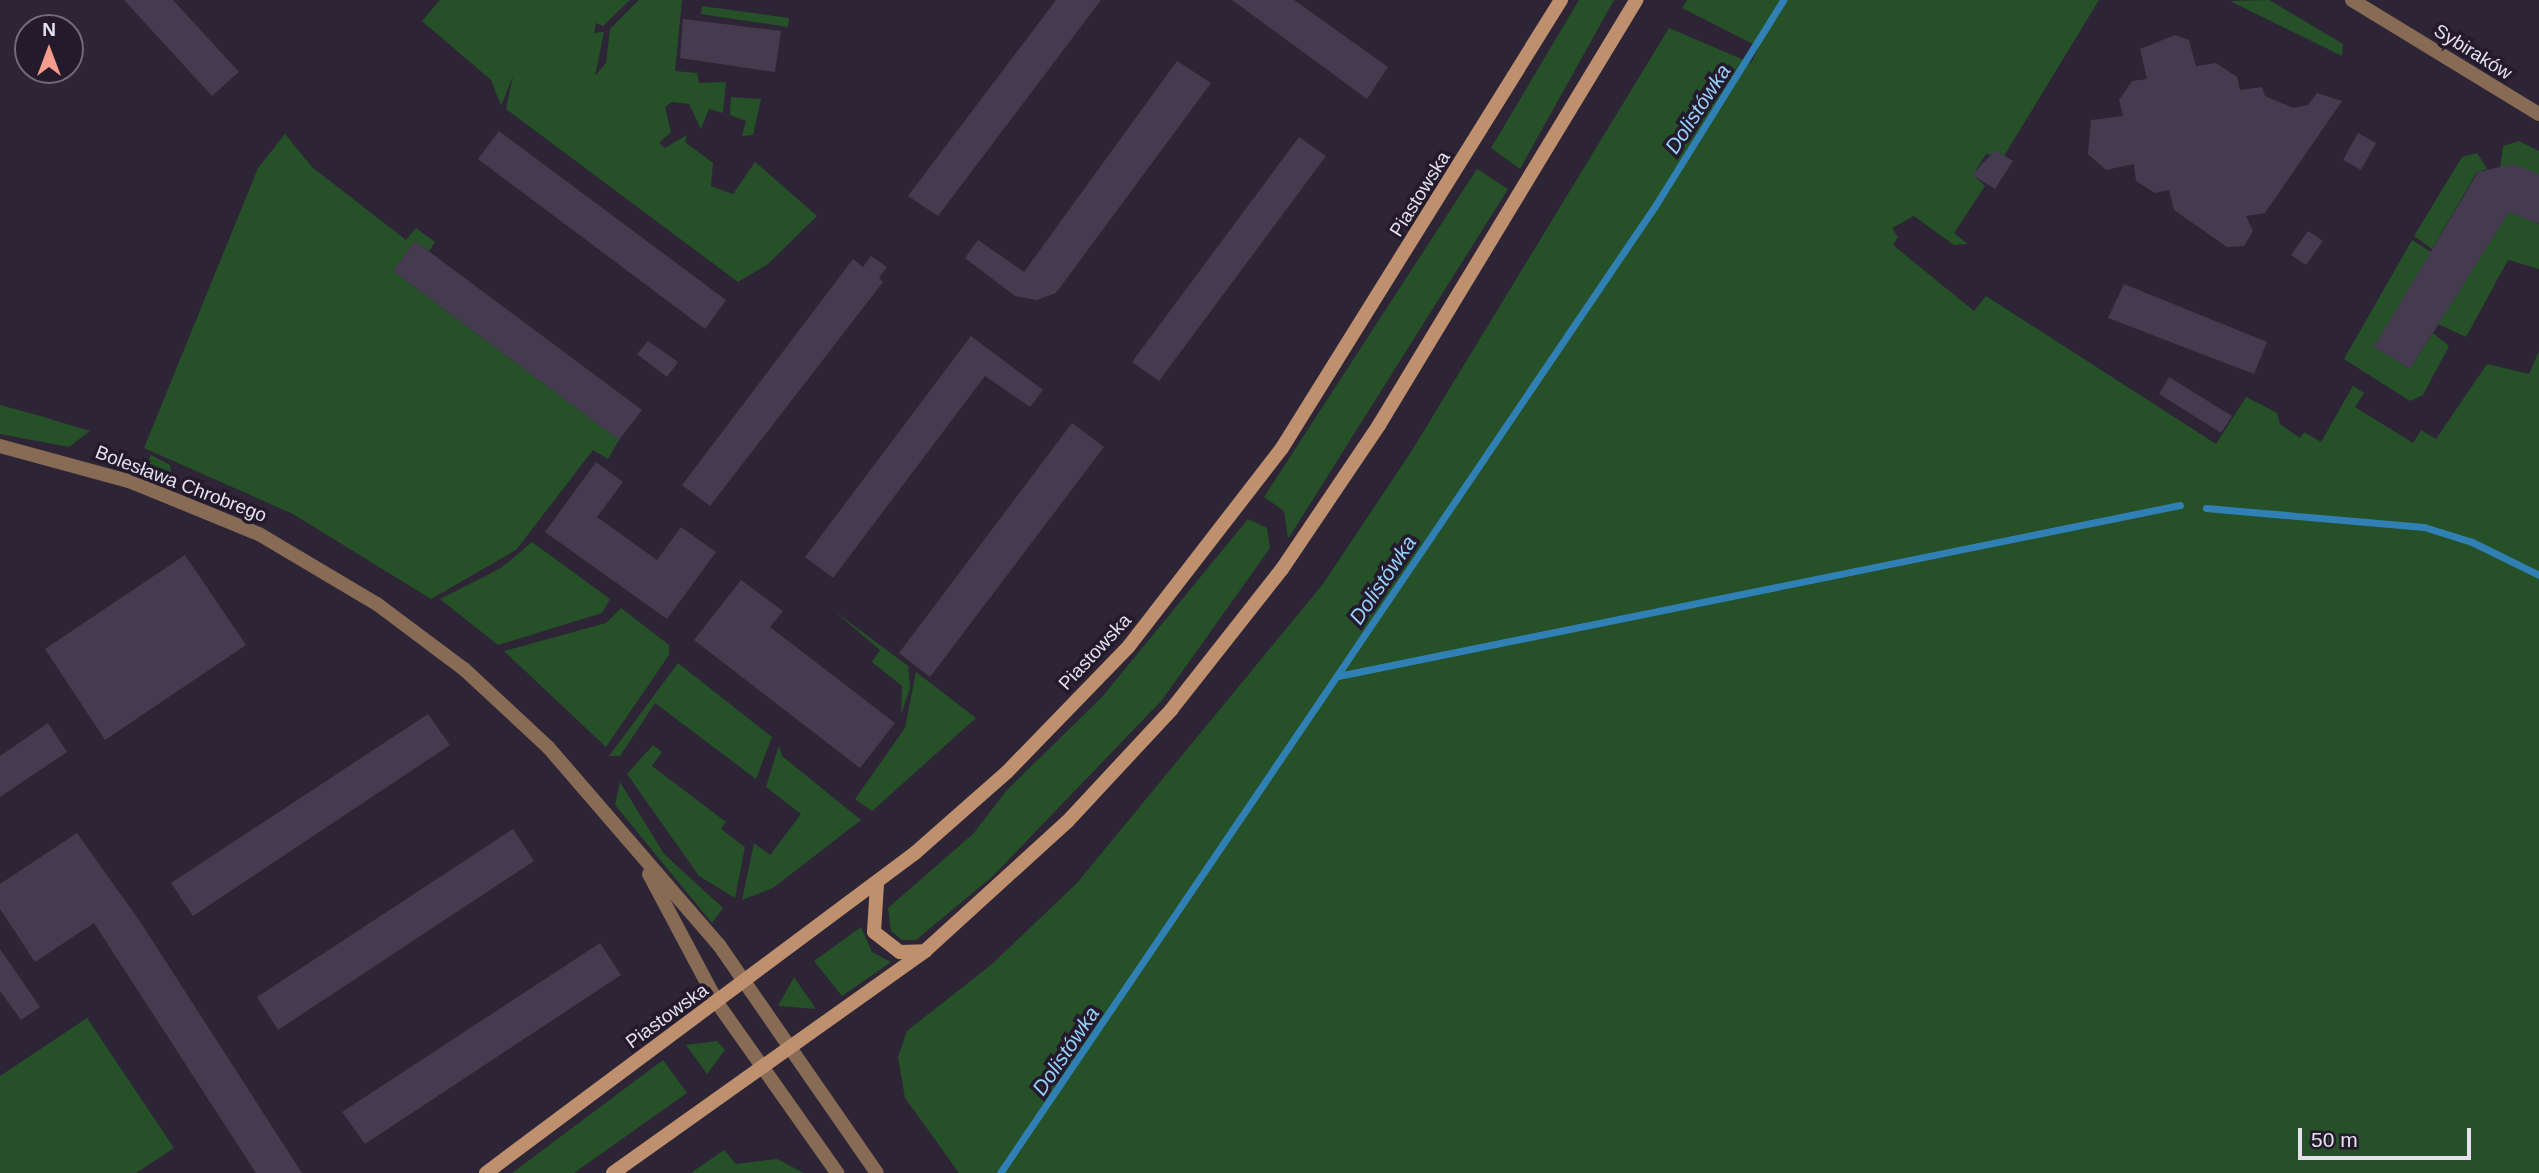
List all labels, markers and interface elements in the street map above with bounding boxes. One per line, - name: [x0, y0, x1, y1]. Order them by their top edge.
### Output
- north arrow: [14, 14, 84, 84]
- text: N: [42, 19, 56, 40]
- street label: Sybiraków: [2430, 19, 2516, 85]
- water label: Dolistówka: [1660, 60, 1736, 158]
- street label: Piastowska: [1385, 147, 1455, 241]
- street label: Bolesława Chrobrego: [92, 441, 270, 527]
- water label: Dolistówka: [1344, 531, 1422, 629]
- street label: Piastowska: [1054, 609, 1136, 695]
- street label: Piastowska: [621, 979, 713, 1053]
- water label: Dolistówka: [1027, 1002, 1105, 1100]
- scale bar: [2301, 1114, 2474, 1158]
- text: 50 m: [2311, 1128, 2358, 1151]

